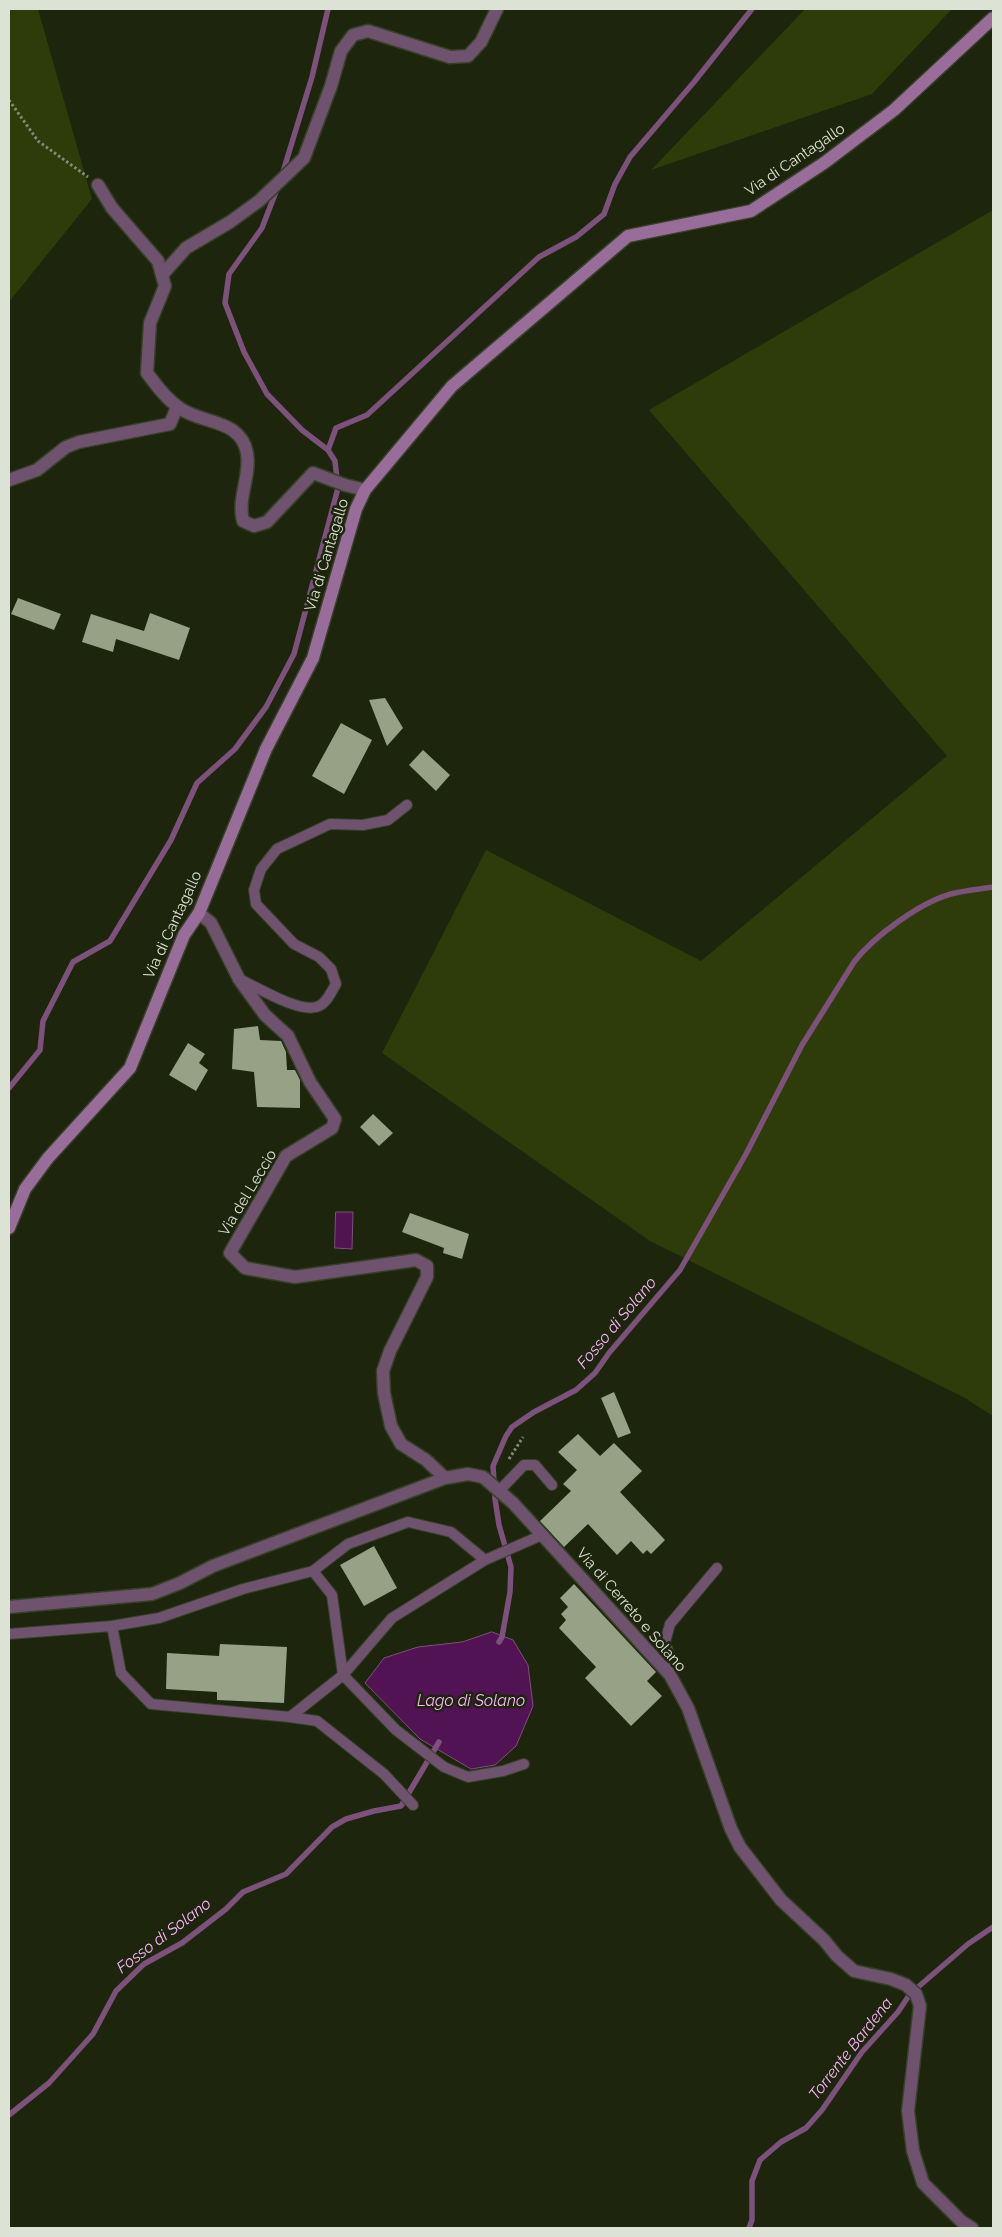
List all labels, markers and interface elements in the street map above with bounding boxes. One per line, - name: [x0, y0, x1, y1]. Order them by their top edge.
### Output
- street label: Via di Cantagallo: [742, 120, 848, 200]
- street label: Via di Cantagallo: [301, 497, 353, 613]
- street label: Via di Cantagallo: [140, 868, 206, 982]
- street label: Via del Leccio: [215, 1147, 281, 1239]
- water label: Fosso di Solano: [573, 1273, 661, 1373]
- street label: Via di Cerreto e Solano: [572, 1544, 690, 1676]
- water label: Lago di Solano: [417, 1691, 525, 1711]
- water label: Fosso di Solano: [113, 1894, 215, 1978]
- water label: Torrente Bardena: [805, 1994, 897, 2104]

